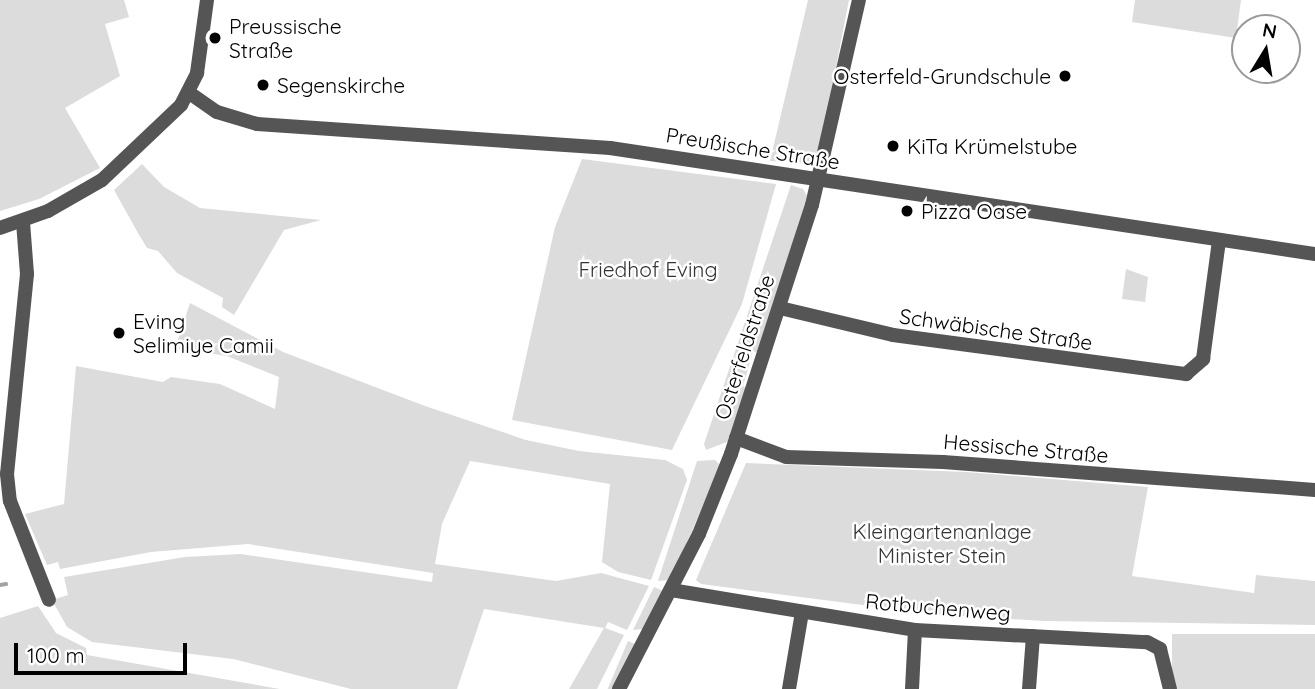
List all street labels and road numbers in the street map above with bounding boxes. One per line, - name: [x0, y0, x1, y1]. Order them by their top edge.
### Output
- street label: Preußische Straße: [664, 122, 842, 174]
- street label: Osterfeldstraße: [709, 271, 779, 423]
- street label: Schwäbische Straße: [898, 303, 1094, 355]
- street label: Hessische Straße: [942, 428, 1110, 468]
- street label: Rotbuchenweg: [864, 588, 1012, 626]

